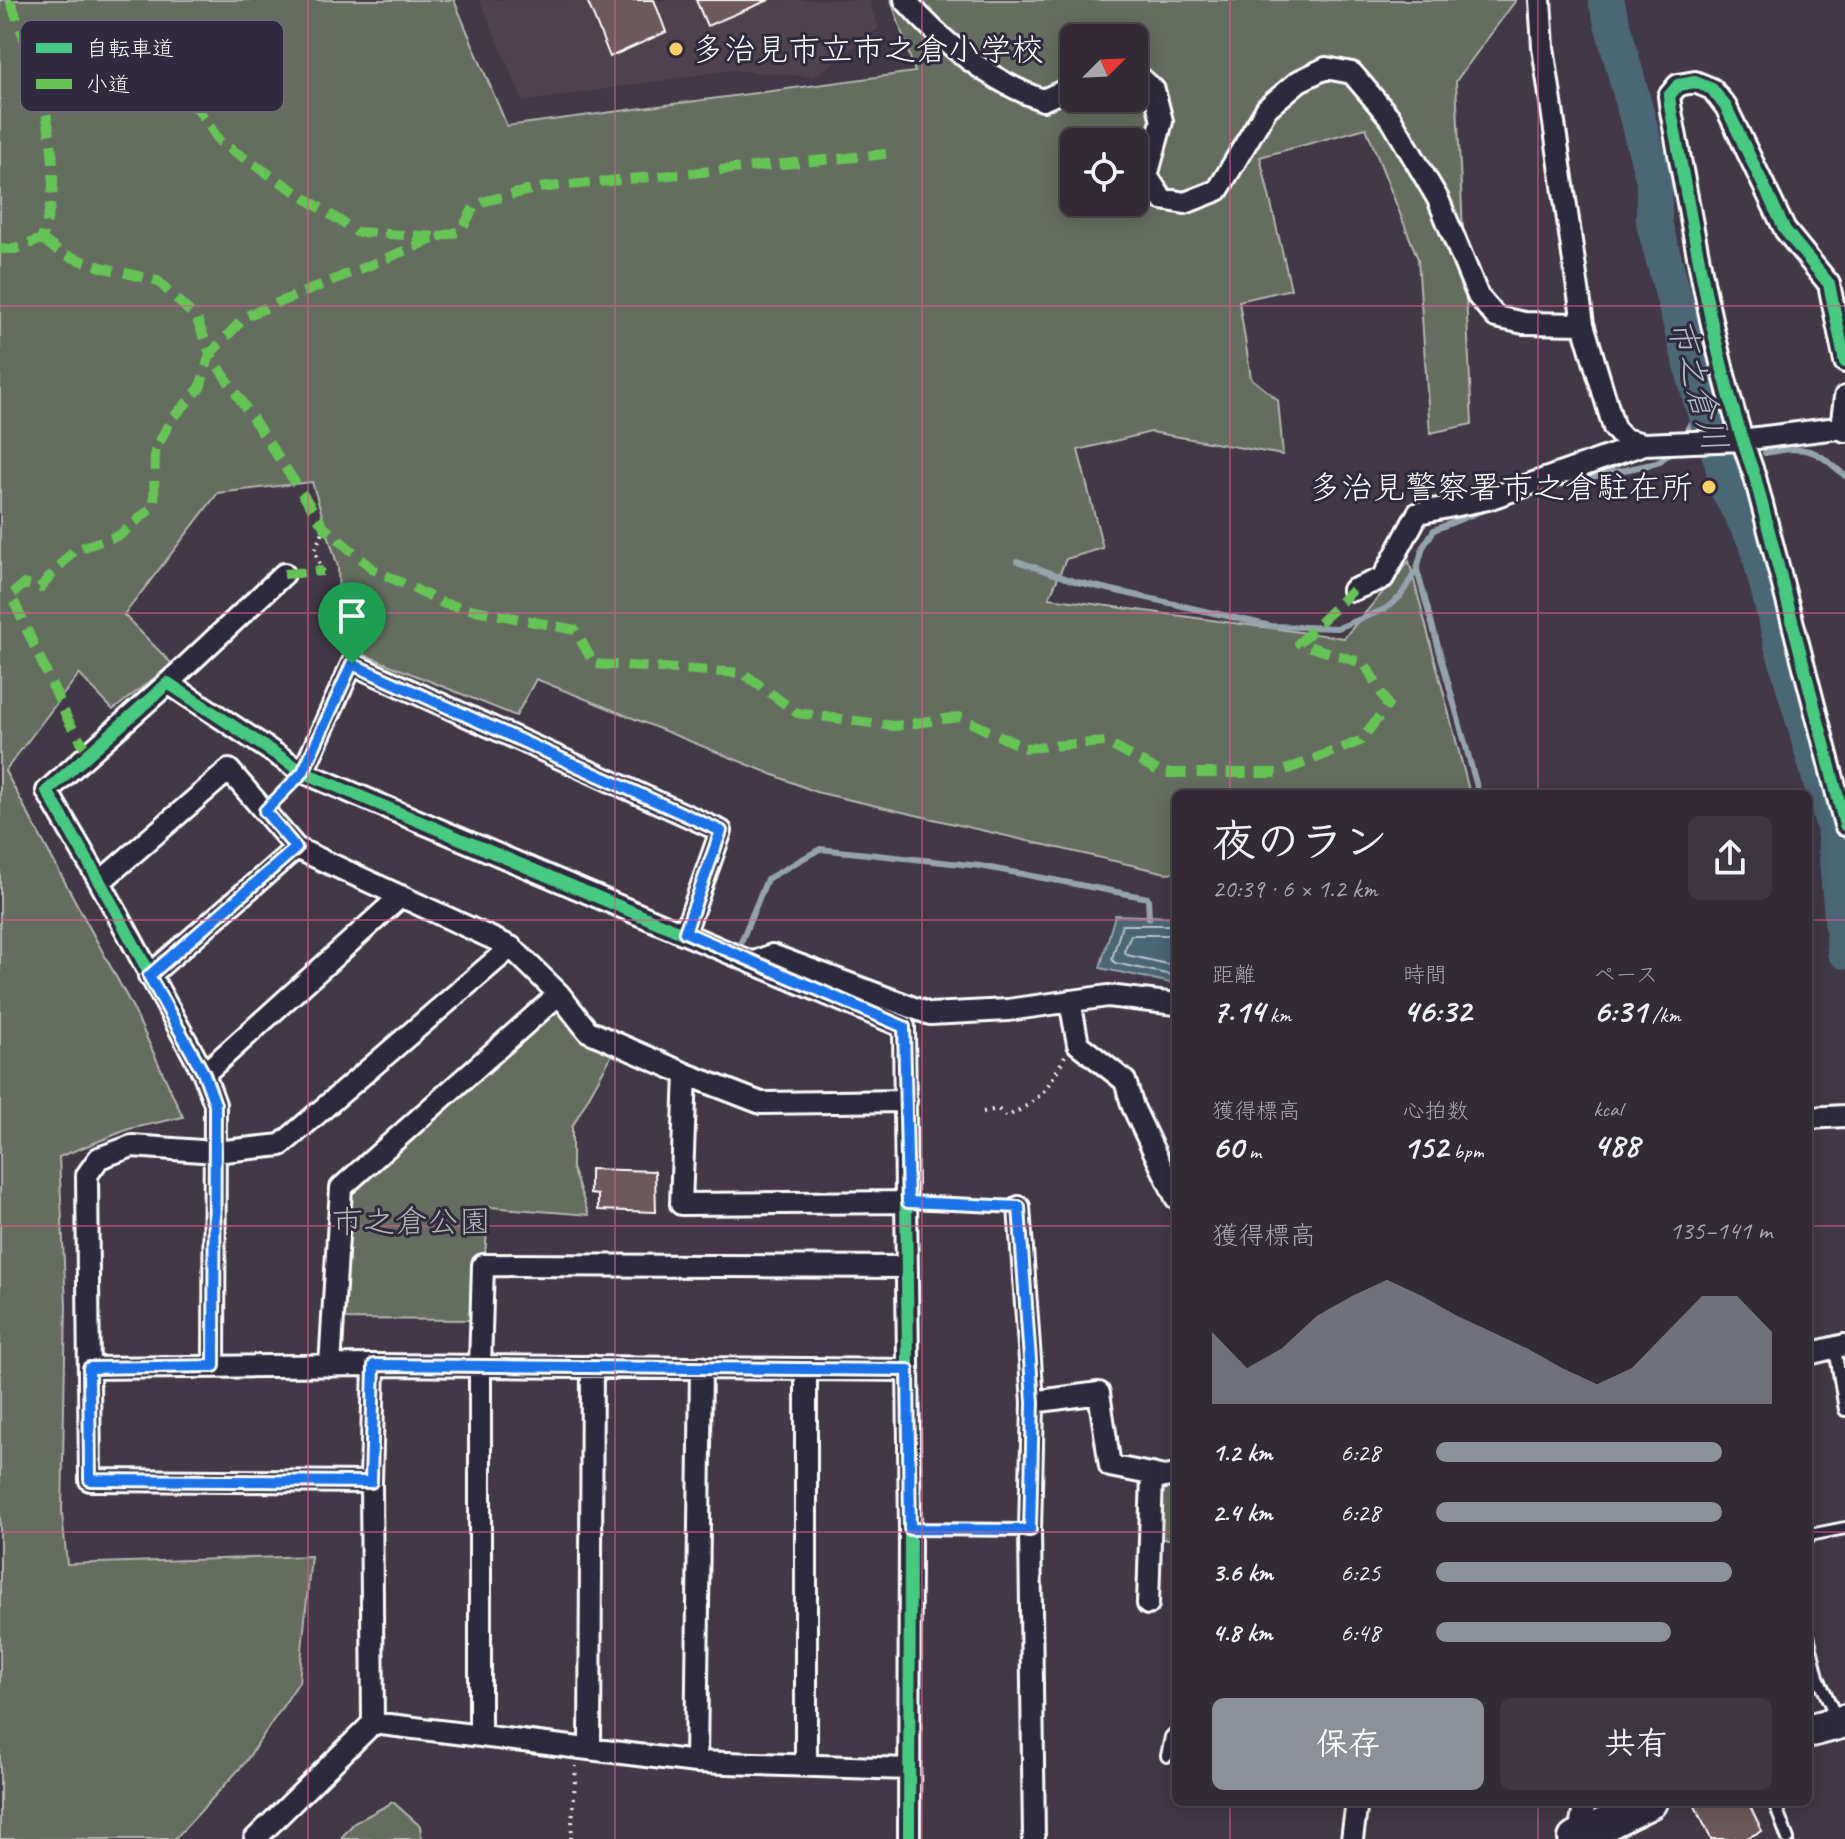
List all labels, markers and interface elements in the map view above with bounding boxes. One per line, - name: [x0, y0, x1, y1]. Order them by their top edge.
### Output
- legend: [20, 20, 284, 112]
- north arrow: [1060, 24, 1148, 112]
- map controls: [1060, 24, 1148, 216]
- place label: 多治見市立市之倉小学校: [692, 29, 1044, 70]
- text: 自転車道: [86, 35, 174, 63]
- marker: 多治見市立市之倉小学校: [667, 40, 685, 58]
- text: 小道: [86, 71, 130, 99]
- button: locate: [1060, 128, 1148, 216]
- water label: 市之倉川: [1659, 314, 1737, 456]
- place label: 多治見警察署市之倉駐在所: [1309, 467, 1693, 508]
- marker: 多治見警察署市之倉駐在所: [1700, 478, 1718, 496]
- pin: [318, 582, 386, 664]
- icon: arrive: [330, 594, 374, 638]
- text: 夜のラン: [1212, 814, 1388, 869]
- button: share: [1688, 816, 1772, 900]
- text: 20:39 · 6 × 1.2 km: [1212, 872, 1378, 905]
- text: 距離: [1212, 961, 1256, 989]
- text: 時間: [1403, 961, 1447, 989]
- text: ペース: [1593, 961, 1658, 989]
- text: 7.14: [1212, 989, 1265, 1032]
- text: 46:32: [1403, 989, 1471, 1032]
- text: 6:31: [1593, 989, 1647, 1032]
- text: km: [1265, 1001, 1291, 1029]
- text: /km: [1647, 1001, 1681, 1029]
- text: kcal: [1593, 1095, 1622, 1123]
- text: 獲得標高: [1212, 1097, 1300, 1125]
- text: 心拍数: [1403, 1097, 1469, 1125]
- text: 488: [1593, 1123, 1639, 1166]
- text: 60: [1212, 1125, 1243, 1168]
- text: 152: [1403, 1125, 1448, 1168]
- text: m: [1243, 1137, 1261, 1165]
- text: bpm: [1448, 1137, 1484, 1165]
- park label: 市之倉公園: [331, 1201, 491, 1242]
- text: 135–141 m: [1669, 1214, 1772, 1247]
- text: 獲得標高: [1212, 1219, 1316, 1252]
- text: 1.2 km: [1212, 1436, 1272, 1469]
- text: 6:28: [1340, 1436, 1380, 1469]
- text: 2.4 km: [1212, 1496, 1272, 1529]
- text: 6:28: [1340, 1496, 1380, 1529]
- text: 3.6 km: [1212, 1556, 1273, 1589]
- text: 6:25: [1340, 1556, 1380, 1589]
- text: 4.8 km: [1212, 1616, 1272, 1649]
- text: 6:48: [1340, 1616, 1380, 1649]
- button: 保存: [1212, 1698, 1484, 1790]
- button: 共有: [1500, 1698, 1772, 1790]

